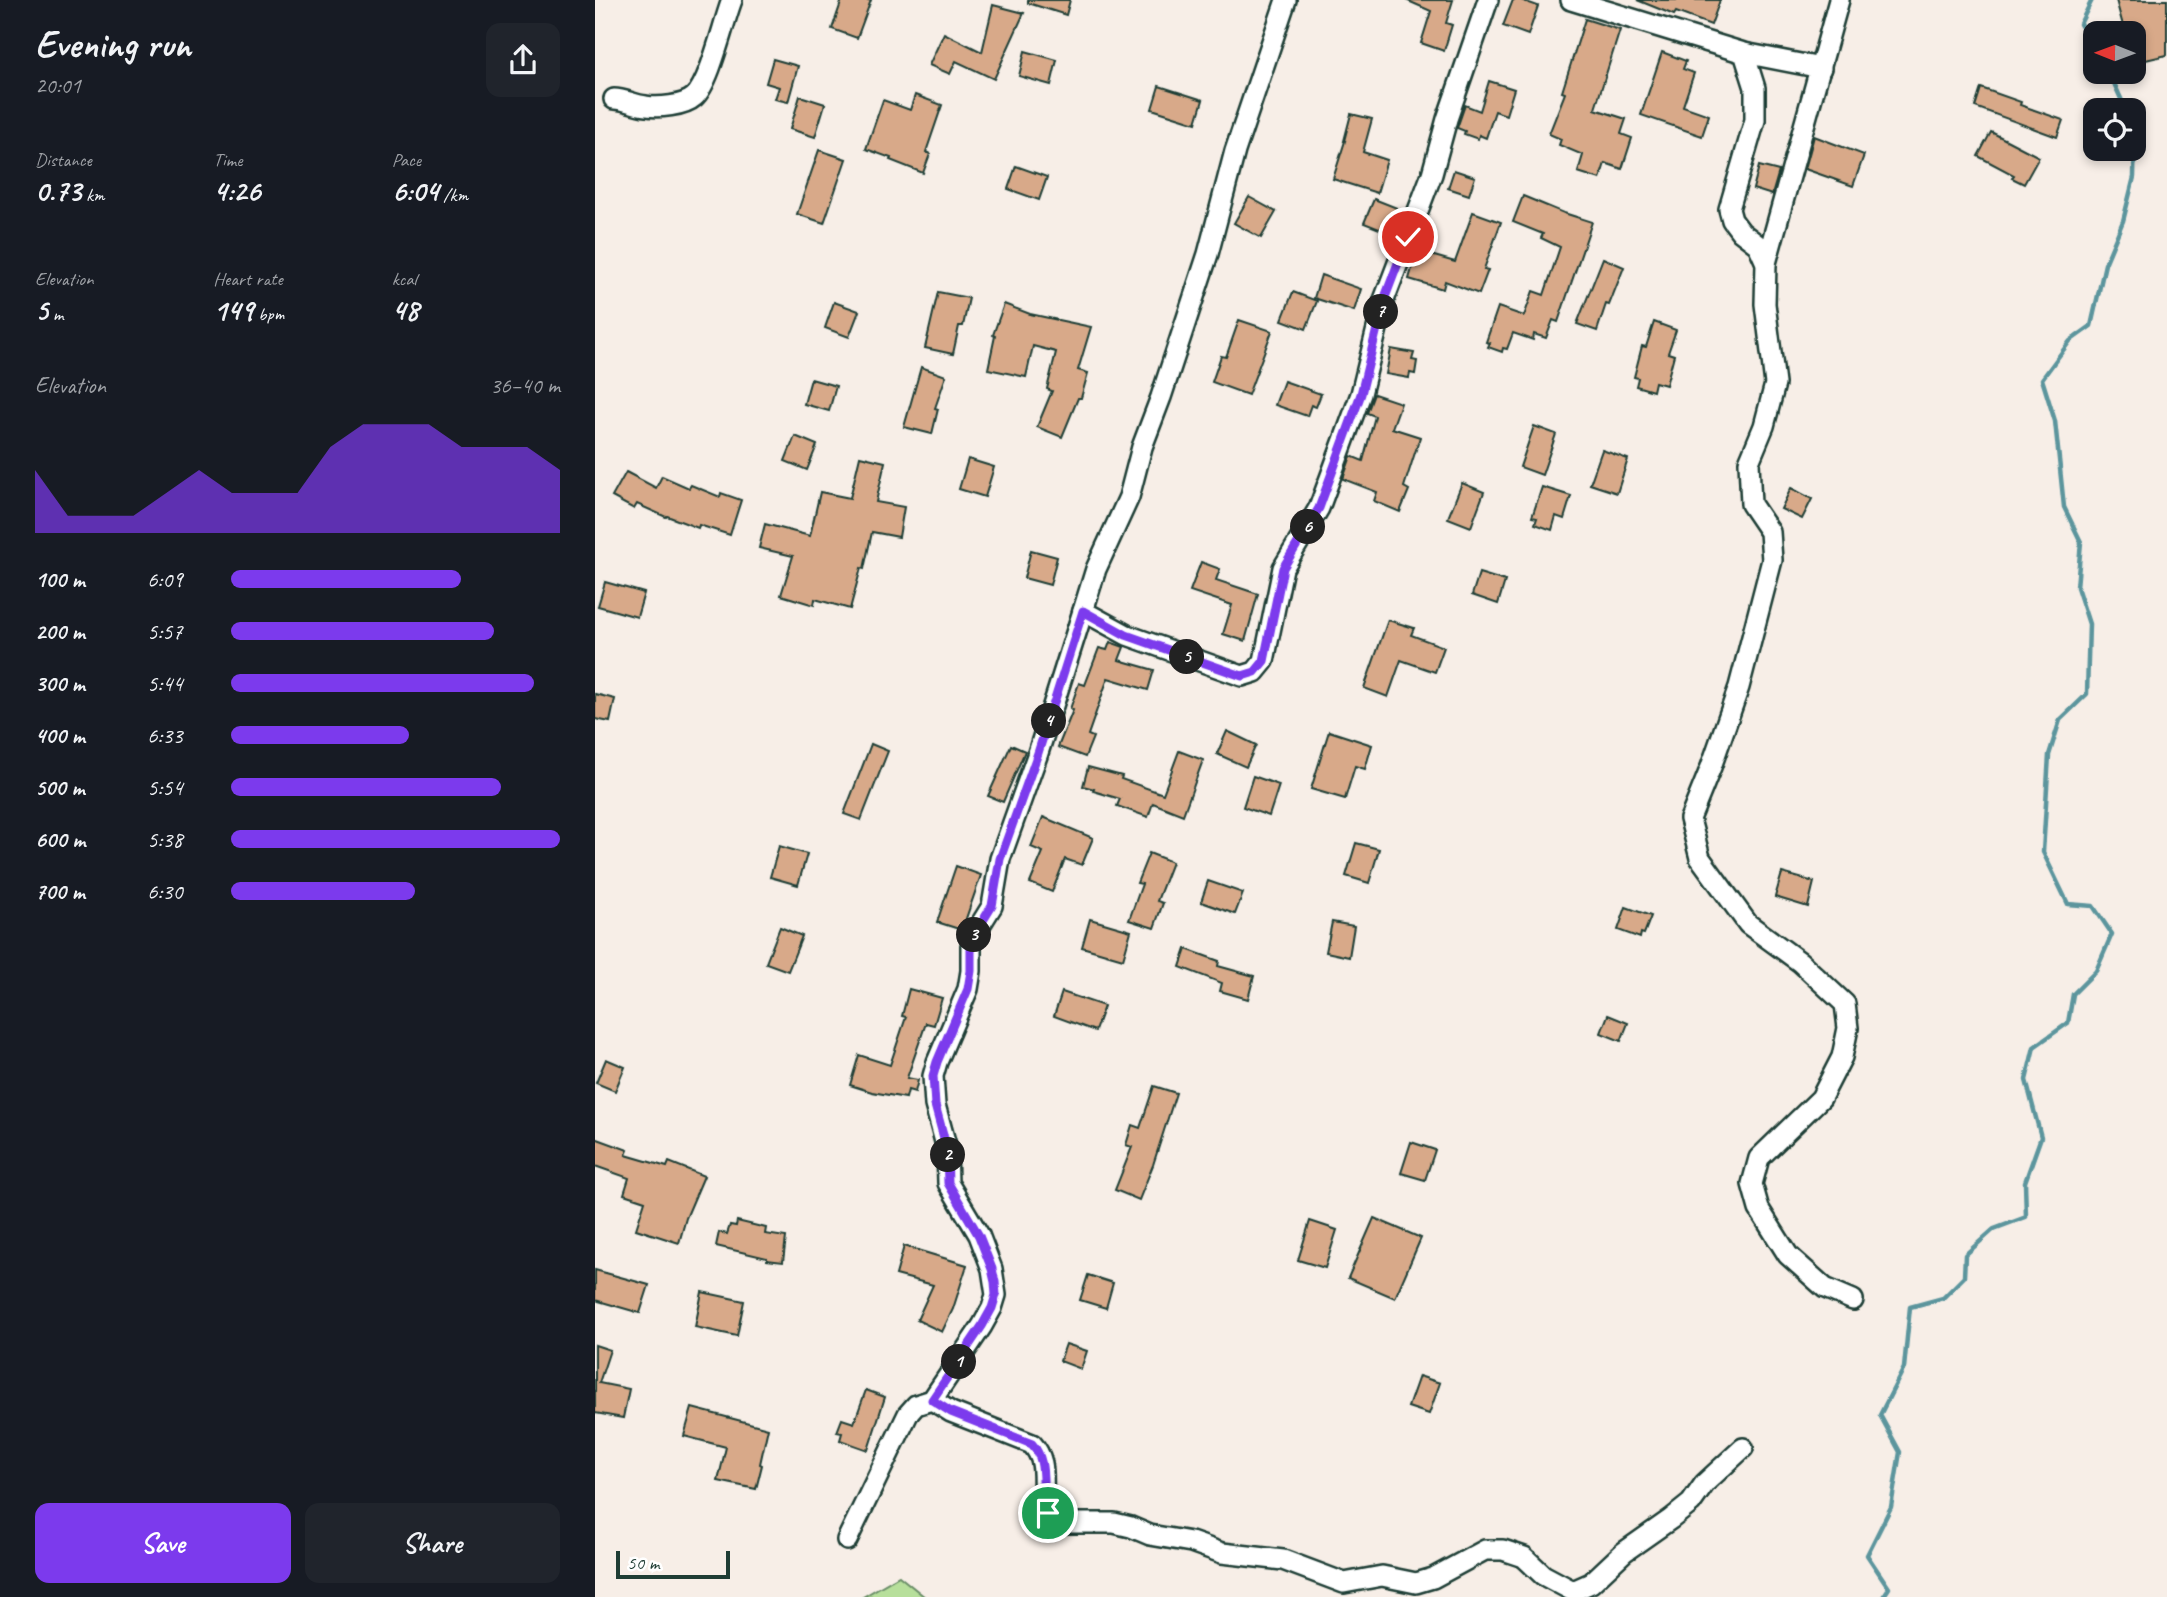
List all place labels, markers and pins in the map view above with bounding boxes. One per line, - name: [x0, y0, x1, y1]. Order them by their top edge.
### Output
- pin: [1378, 207, 1438, 267]
- pin: 7: [1363, 294, 1399, 330]
- pin: 6: [1291, 510, 1325, 544]
- pin: 5: [1169, 640, 1205, 674]
- pin: 4: [1031, 704, 1067, 738]
- pin: 3: [957, 918, 991, 953]
- pin: 2: [931, 1138, 965, 1172]
- pin: 1: [941, 1344, 977, 1380]
- pin: [1018, 1483, 1078, 1543]

